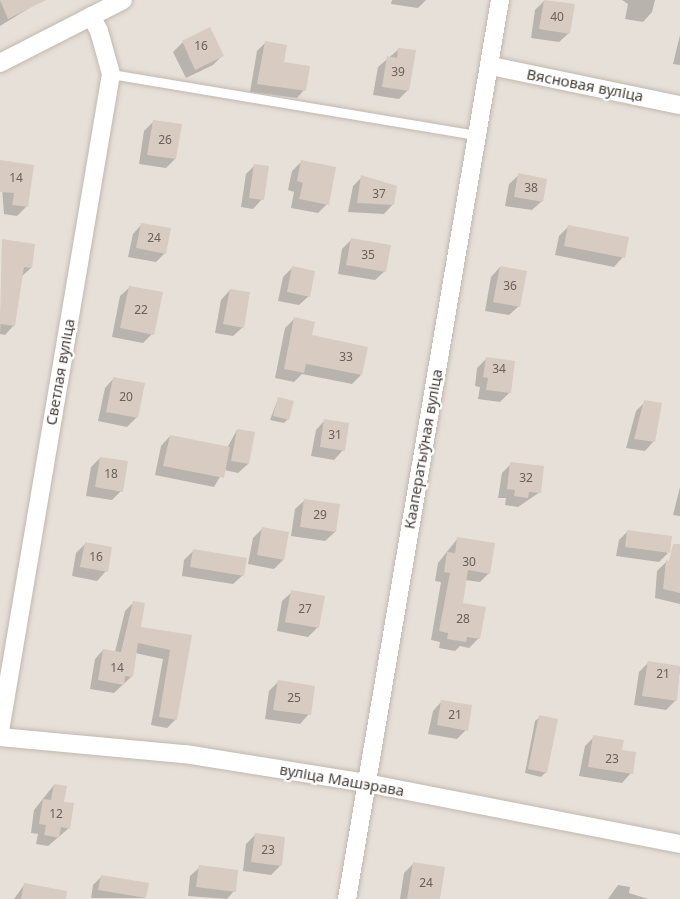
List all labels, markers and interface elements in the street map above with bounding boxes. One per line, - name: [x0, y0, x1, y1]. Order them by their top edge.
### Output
- house number: 40: [550, 10, 564, 24]
- house number: 16: [194, 39, 208, 53]
- house number: 39: [391, 65, 405, 79]
- street label: Вясновая вуліца: [525, 65, 645, 105]
- house number: 26: [158, 133, 172, 147]
- house number: 14: [9, 171, 23, 185]
- house number: 38: [524, 181, 538, 195]
- house number: 37: [372, 187, 386, 201]
- house number: 24: [147, 231, 161, 245]
- house number: 35: [361, 248, 375, 262]
- house number: 36: [503, 279, 517, 293]
- house number: 22: [134, 303, 148, 317]
- street label: Светлая вуліца: [42, 317, 78, 427]
- house number: 33: [339, 350, 353, 364]
- house number: 34: [492, 362, 506, 376]
- street label: Кааператыўная вуліца: [400, 368, 446, 530]
- house number: 20: [119, 390, 133, 404]
- house number: 31: [328, 428, 342, 442]
- house number: 18: [104, 467, 118, 481]
- house number: 32: [519, 471, 533, 485]
- house number: 29: [313, 508, 327, 522]
- house number: 16: [89, 550, 103, 564]
- house number: 30: [462, 555, 476, 569]
- house number: 27: [298, 602, 312, 616]
- house number: 28: [456, 612, 470, 626]
- house number: 14: [110, 661, 124, 675]
- house number: 21: [656, 667, 670, 681]
- house number: 25: [287, 691, 301, 705]
- house number: 21: [448, 708, 462, 722]
- house number: 23: [605, 752, 619, 766]
- street label: вуліца Машэрава: [278, 760, 406, 800]
- house number: 12: [49, 807, 63, 821]
- house number: 23: [261, 843, 275, 857]
- house number: 24: [419, 876, 433, 890]

